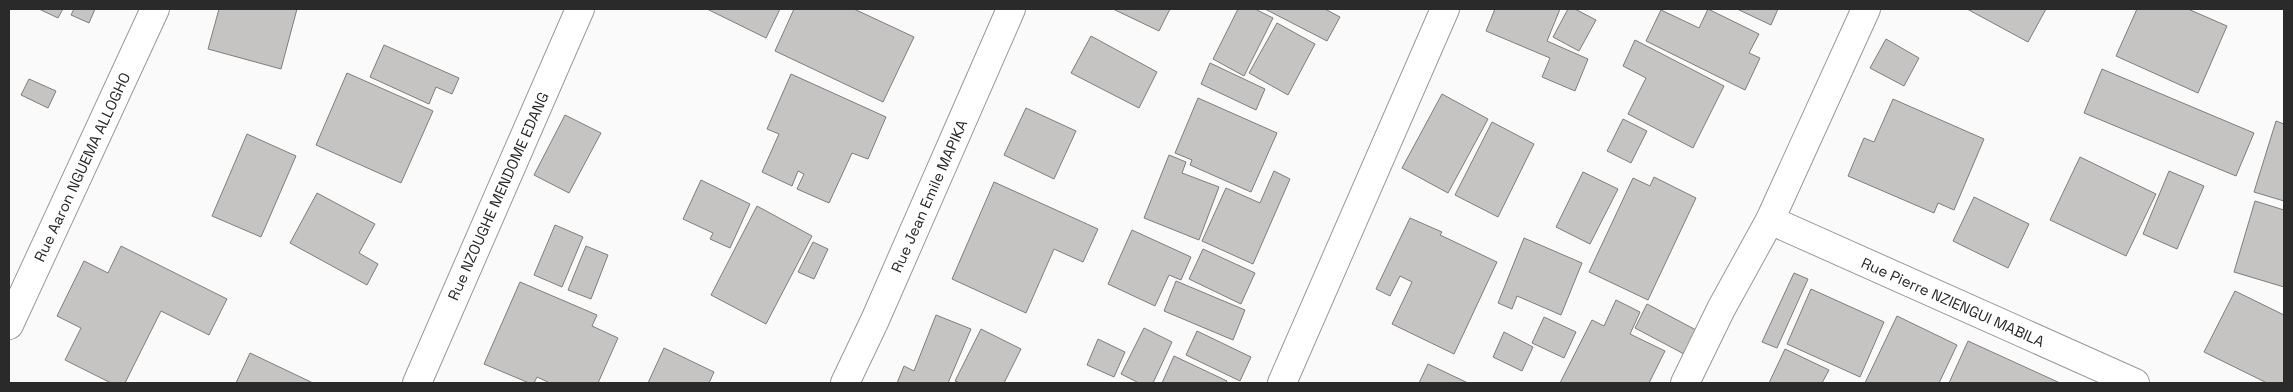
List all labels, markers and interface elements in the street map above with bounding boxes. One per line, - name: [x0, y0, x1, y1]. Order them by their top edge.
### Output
- street label: Rue Aaron NGUEMA ALLOGHO: [30, 69, 134, 265]
- street label: Rue NZOUGHE MENDOME EDANG: [443, 89, 553, 303]
- street label: Rue Jean Emile MAPIKA: [887, 116, 972, 275]
- street label: Rue Pierre NZIENGUI MABILA: [1858, 253, 2048, 351]

